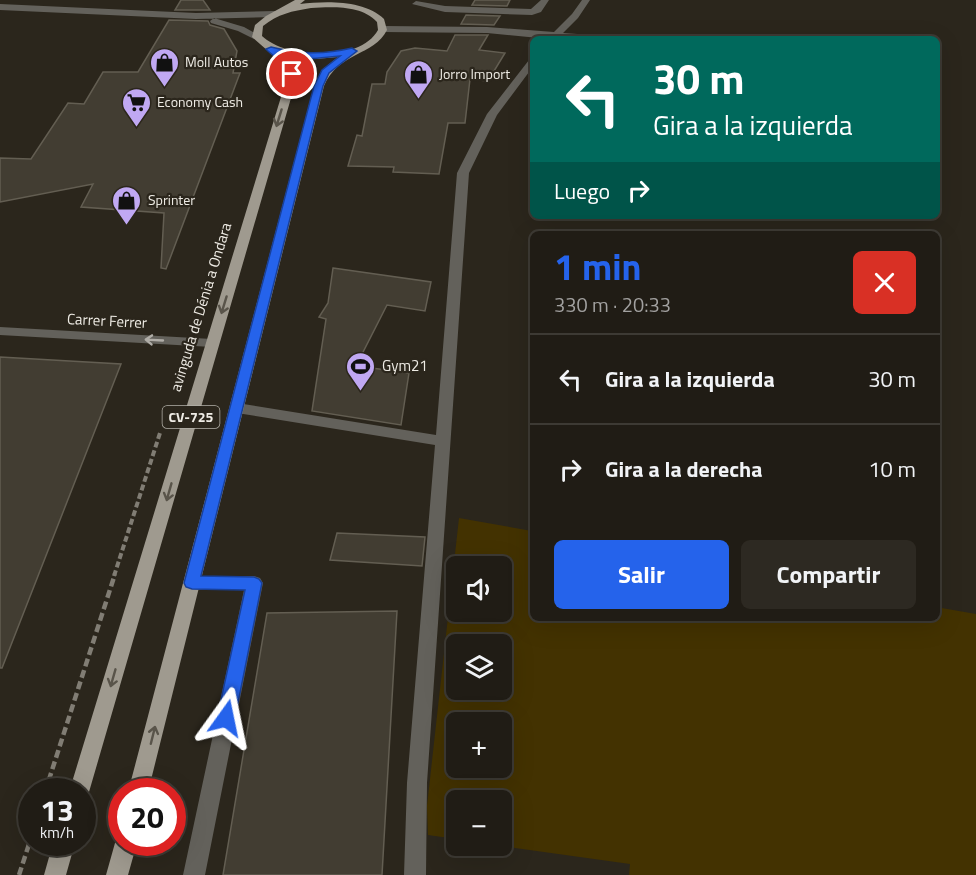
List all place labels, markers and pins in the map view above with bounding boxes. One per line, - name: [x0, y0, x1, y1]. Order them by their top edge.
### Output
- shop icon: Moll Autos: [148, 46, 180, 88]
- pin: [266, 48, 317, 99]
- place label: Moll Autos: [185, 51, 248, 72]
- shop icon: Jorro Import: [402, 58, 434, 100]
- place label: Jorro Import: [439, 63, 510, 84]
- supermarket icon: Economy Cash: [120, 86, 152, 128]
- place label: Economy Cash: [157, 91, 243, 112]
- shop icon: Sprinter: [111, 184, 143, 226]
- place label: Sprinter: [148, 189, 195, 210]
- sports icon: Gym21: [345, 350, 377, 392]
- place label: Gym21: [382, 354, 428, 377]

